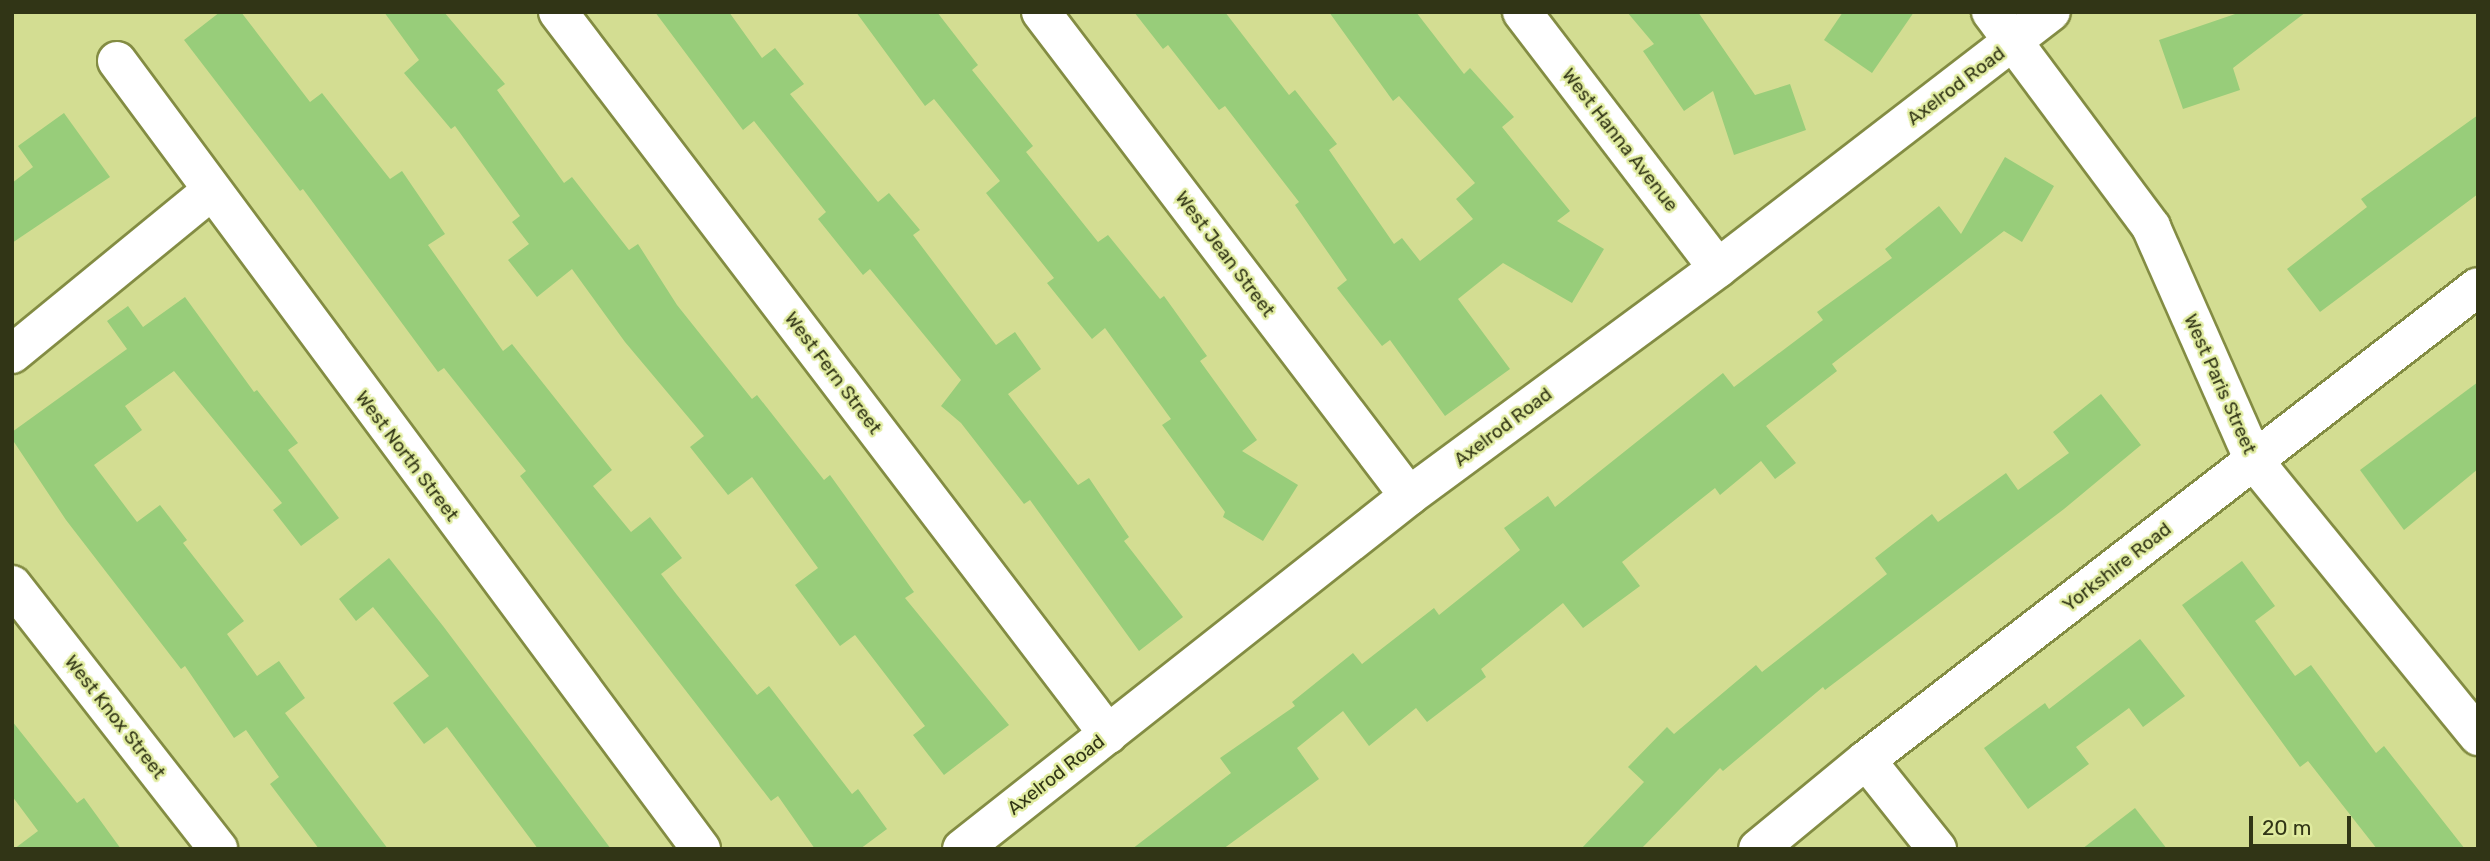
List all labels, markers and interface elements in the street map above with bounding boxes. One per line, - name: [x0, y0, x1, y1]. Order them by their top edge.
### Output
- street label: Axelrod Road: [1902, 42, 2010, 130]
- street label: West Hanna Avenue: [1557, 64, 1683, 216]
- street label: West Jean Street: [1170, 187, 1280, 321]
- street label: West Fern Street: [780, 307, 886, 439]
- street label: West Paris Street: [2179, 310, 2261, 458]
- street label: Axelrod Road: [1449, 383, 1557, 471]
- street label: West North Street: [351, 386, 463, 526]
- street label: Yorkshire Road: [2058, 517, 2176, 617]
- street label: West Knox Street: [60, 651, 170, 783]
- street label: Axelrod Road: [1003, 730, 1109, 820]
- scale bar: [2252, 802, 2354, 846]
- text: 20 m: [2262, 815, 2311, 840]

